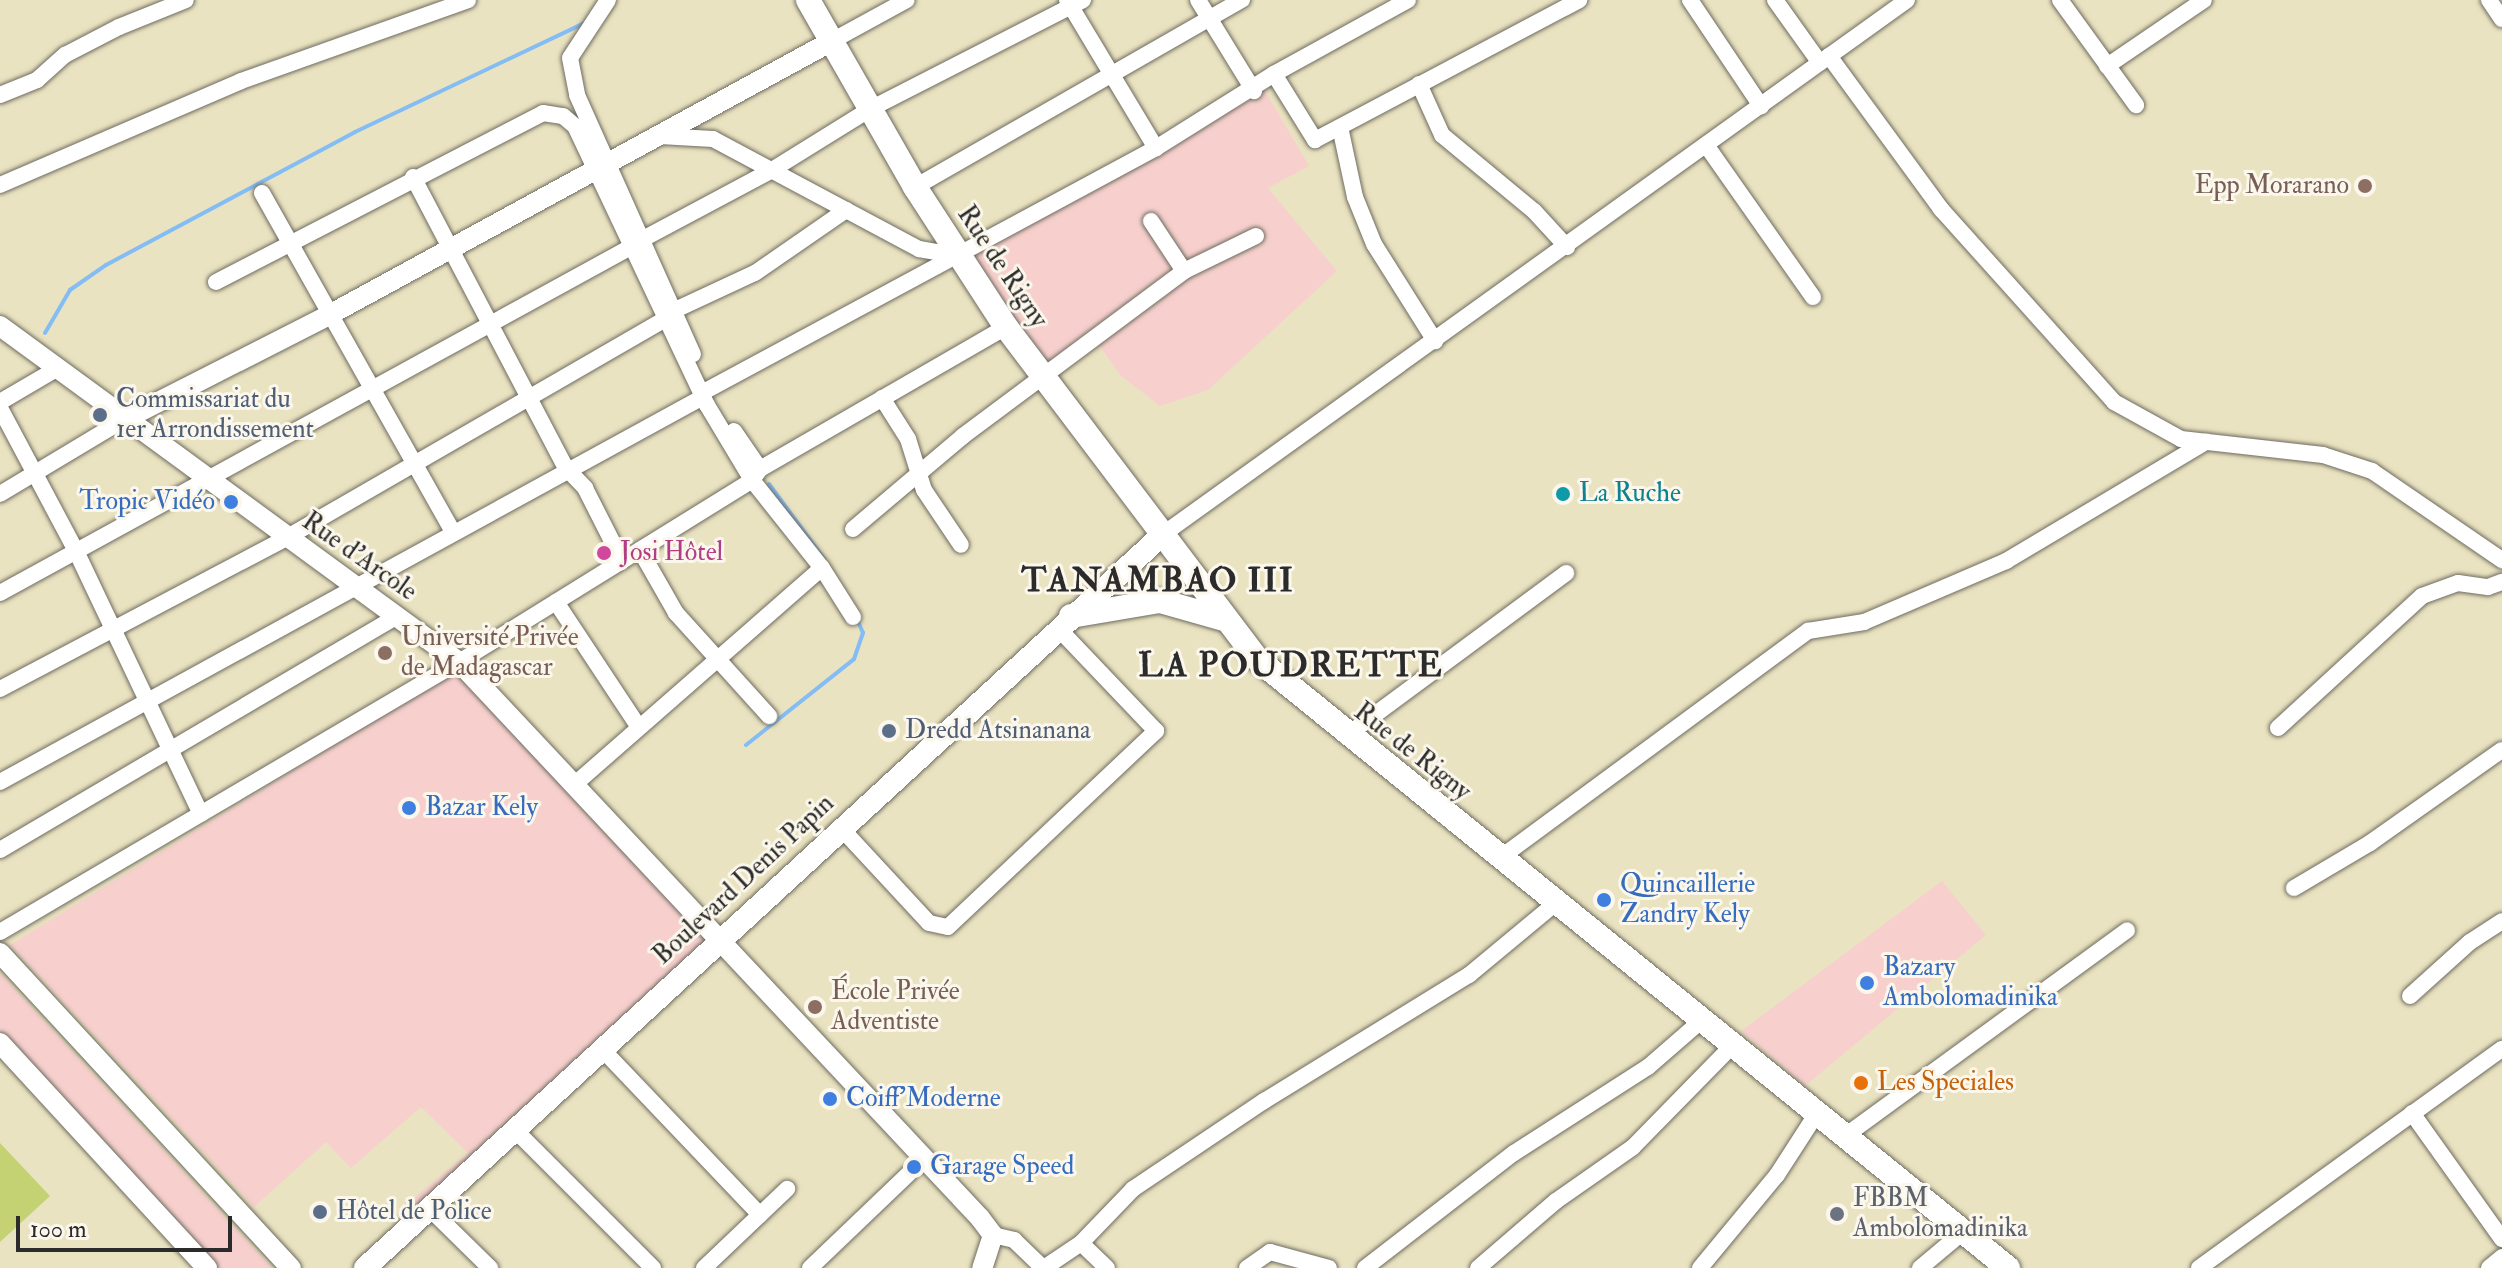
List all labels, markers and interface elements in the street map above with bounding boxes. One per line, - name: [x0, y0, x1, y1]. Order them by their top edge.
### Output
- place label: Epp Morarano: [2195, 170, 2349, 202]
- marker: Epp Morarano: [2356, 177, 2374, 195]
- street label: Rue de Rigny: [950, 200, 1054, 334]
- place label: Commissariat du 1er Arrondissement: [116, 384, 314, 446]
- marker: Commissariat du 1er Arrondissement: [91, 406, 109, 424]
- place label: La Ruche: [1579, 478, 1681, 510]
- marker: La Ruche: [1554, 485, 1572, 503]
- place label: Tropic Vidéo: [79, 486, 215, 518]
- marker: Tropic Vidéo: [222, 493, 240, 511]
- street label: Rue d'Arcole: [296, 506, 422, 608]
- place label: Josi Hôtel: [620, 537, 723, 569]
- marker: Josi Hôtel: [595, 544, 613, 562]
- district label: TANAMBAO III: [1021, 561, 1295, 601]
- place label: Université Privée de Madagascar: [401, 622, 579, 684]
- marker: Université Privée de Madagascar: [376, 644, 394, 662]
- district label: LA POUDRETTE: [1138, 646, 1444, 686]
- street label: Rue de Rigny: [1347, 697, 1477, 807]
- place label: Dredd Atsinanana: [905, 715, 1091, 747]
- marker: Dredd Atsinanana: [880, 722, 898, 740]
- street label: Boulevard Denis Papin: [647, 788, 841, 972]
- place label: Bazar Kely: [425, 792, 538, 824]
- marker: Bazar Kely: [400, 799, 418, 817]
- place label: Quincaillerie Zandry Kely: [1620, 869, 1755, 930]
- marker: Quincaillerie Zandry Kely: [1595, 891, 1613, 909]
- place label: Bazary Ambolomadinika: [1883, 952, 2058, 1014]
- marker: Bazary Ambolomadinika: [1858, 974, 1876, 992]
- place label: École Privée Adventiste: [831, 976, 960, 1038]
- marker: École Privée Adventiste: [806, 998, 824, 1016]
- place label: Les Speciales: [1877, 1067, 2014, 1099]
- marker: Les Speciales: [1852, 1074, 1870, 1092]
- place label: Coiff'Moderne: [846, 1083, 1001, 1115]
- marker: Coiff'Moderne: [821, 1090, 839, 1108]
- place label: Garage Speed: [930, 1151, 1074, 1183]
- marker: Garage Speed: [905, 1158, 923, 1176]
- place label: FBBM Ambolomadinika: [1853, 1183, 2028, 1244]
- place label: Hôtel de Police: [336, 1196, 492, 1228]
- scale bar: [20, 1200, 236, 1250]
- marker: Hôtel de Police: [311, 1203, 329, 1221]
- marker: FBBM Ambolomadinika: [1828, 1205, 1846, 1223]
- text: 100 m: [30, 1214, 87, 1245]

